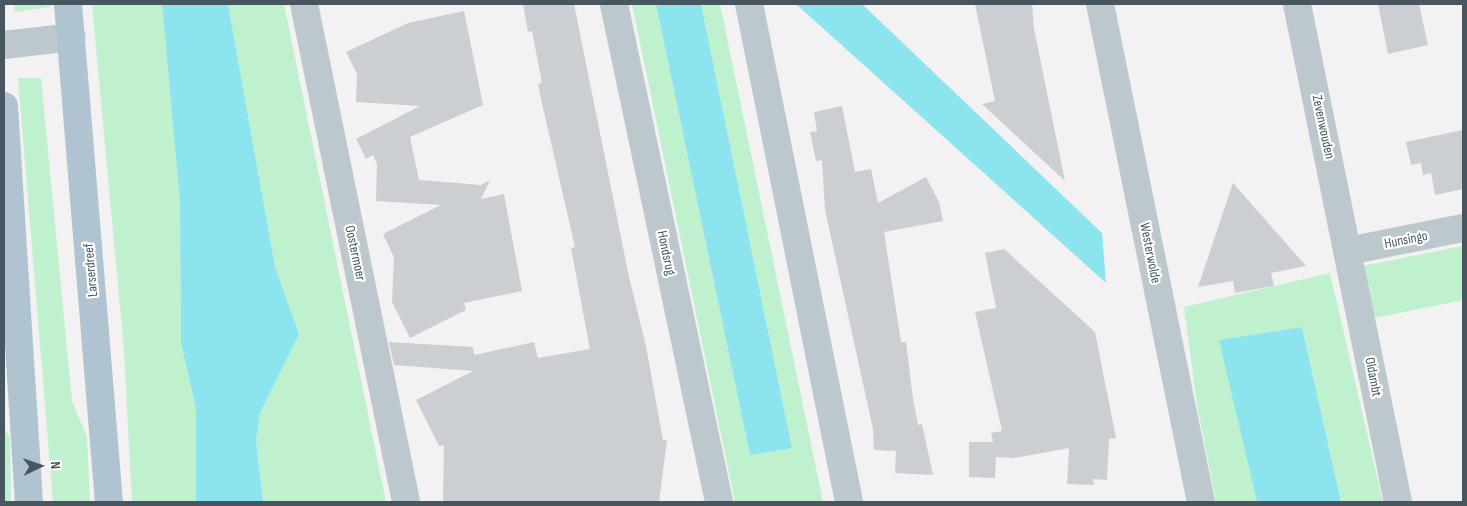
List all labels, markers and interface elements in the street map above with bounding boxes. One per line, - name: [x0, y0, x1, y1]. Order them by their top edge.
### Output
- street label: Zevenwouden: [1308, 94, 1338, 160]
- street label: Westerwolde: [1136, 221, 1164, 285]
- street label: Oostermoer: [341, 224, 369, 282]
- street label: Hunsingo: [1383, 228, 1429, 252]
- street label: Hondsrug: [653, 229, 679, 277]
- street label: Larserdreef: [80, 242, 102, 298]
- street label: Oldambt: [1361, 356, 1385, 398]
- north arrow: [15, 441, 65, 491]
- text: N: [47, 461, 64, 469]

